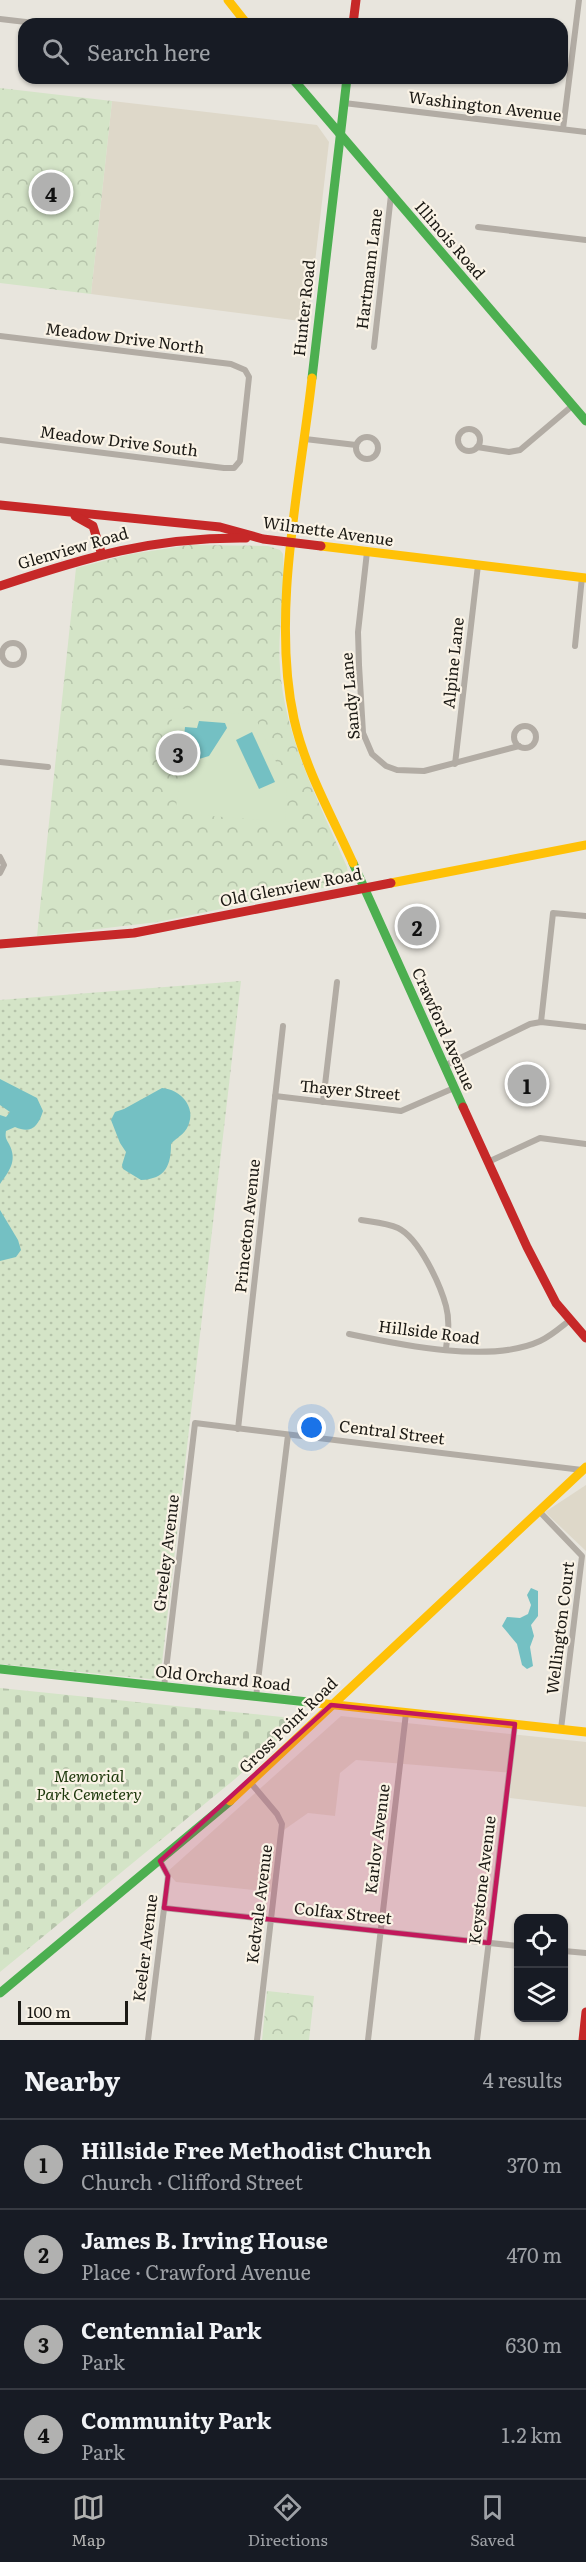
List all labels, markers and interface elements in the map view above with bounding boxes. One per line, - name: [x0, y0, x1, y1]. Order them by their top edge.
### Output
- search box: [18, 18, 568, 84]
- icon: search: [39, 35, 72, 68]
- text: Search here: [87, 35, 210, 68]
- street label: Washington Avenue: [407, 84, 563, 126]
- pin: 4: [32, 170, 70, 214]
- street label: Illinois Road: [410, 195, 492, 284]
- street label: Hartmann Lane: [349, 207, 387, 331]
- street label: Hunter Road: [286, 258, 320, 358]
- street label: Meadow Drive North: [44, 315, 206, 359]
- street label: Meadow Drive South: [39, 418, 200, 462]
- street label: Wilmette Avenue: [261, 509, 395, 551]
- street label: Glenview Road: [15, 520, 131, 574]
- street label: Alpine Lane: [435, 616, 469, 710]
- street label: Sandy Lane: [333, 651, 365, 741]
- pin: 3: [158, 730, 198, 776]
- street label: Old Glenview Road: [218, 860, 364, 912]
- pin: 2: [398, 904, 436, 948]
- street label: Crawford Avenue: [407, 963, 483, 1094]
- pin: 1: [508, 1062, 546, 1106]
- street label: Thayer Street: [299, 1073, 402, 1105]
- street label: Princeton Avenue: [227, 1158, 265, 1294]
- street label: Hillside Road: [377, 1313, 481, 1349]
- your location: [297, 1413, 326, 1442]
- street label: Central Street: [338, 1413, 447, 1449]
- street label: Greeley Avenue: [146, 1493, 184, 1613]
- street label: Wellington Court: [539, 1560, 579, 1696]
- street label: Old Orchard Road: [154, 1658, 292, 1696]
- street label: Gross Point Road: [233, 1671, 342, 1778]
- park label: Memorial Park Cemetery: [36, 1763, 142, 1805]
- street label: Karlov Avenue: [357, 1782, 395, 1895]
- street label: Keystone Avenue: [461, 1814, 501, 1946]
- street label: Kedvale Avenue: [239, 1843, 277, 1965]
- street label: Keeler Avenue: [125, 1893, 163, 2003]
- street label: Colfax Street: [293, 1895, 394, 1929]
- map controls: [514, 1914, 568, 2022]
- button: locate: [514, 1914, 568, 1968]
- button: layers: [514, 1968, 568, 2022]
- scale bar: [18, 1998, 128, 2026]
- text: 100 m: [27, 1999, 71, 2023]
- text: Nearby: [24, 2060, 120, 2099]
- text: 4 results: [483, 2064, 562, 2094]
- text: Hillside Free Methodist Church: [81, 2133, 432, 2166]
- text: 1: [39, 2149, 48, 2179]
- text: 370 m: [507, 2149, 562, 2179]
- text: Church · Clifford Street: [81, 2166, 303, 2196]
- text: James B. Irving House: [81, 2223, 328, 2256]
- text: 2: [38, 2239, 49, 2269]
- text: 470 m: [507, 2239, 562, 2269]
- text: Place · Crawford Avenue: [81, 2256, 311, 2286]
- text: Centennial Park: [81, 2313, 262, 2346]
- text: 3: [38, 2329, 49, 2359]
- text: 630 m: [505, 2329, 562, 2359]
- text: Park: [81, 2346, 125, 2376]
- text: Community Park: [81, 2403, 271, 2436]
- text: 4: [37, 2419, 50, 2449]
- text: 1.2 km: [502, 2419, 562, 2449]
- text: Park: [81, 2436, 125, 2466]
- tab: Map: [71, 2491, 105, 2551]
- tab: Directions: [248, 2491, 328, 2551]
- tab: Saved: [470, 2491, 515, 2551]

